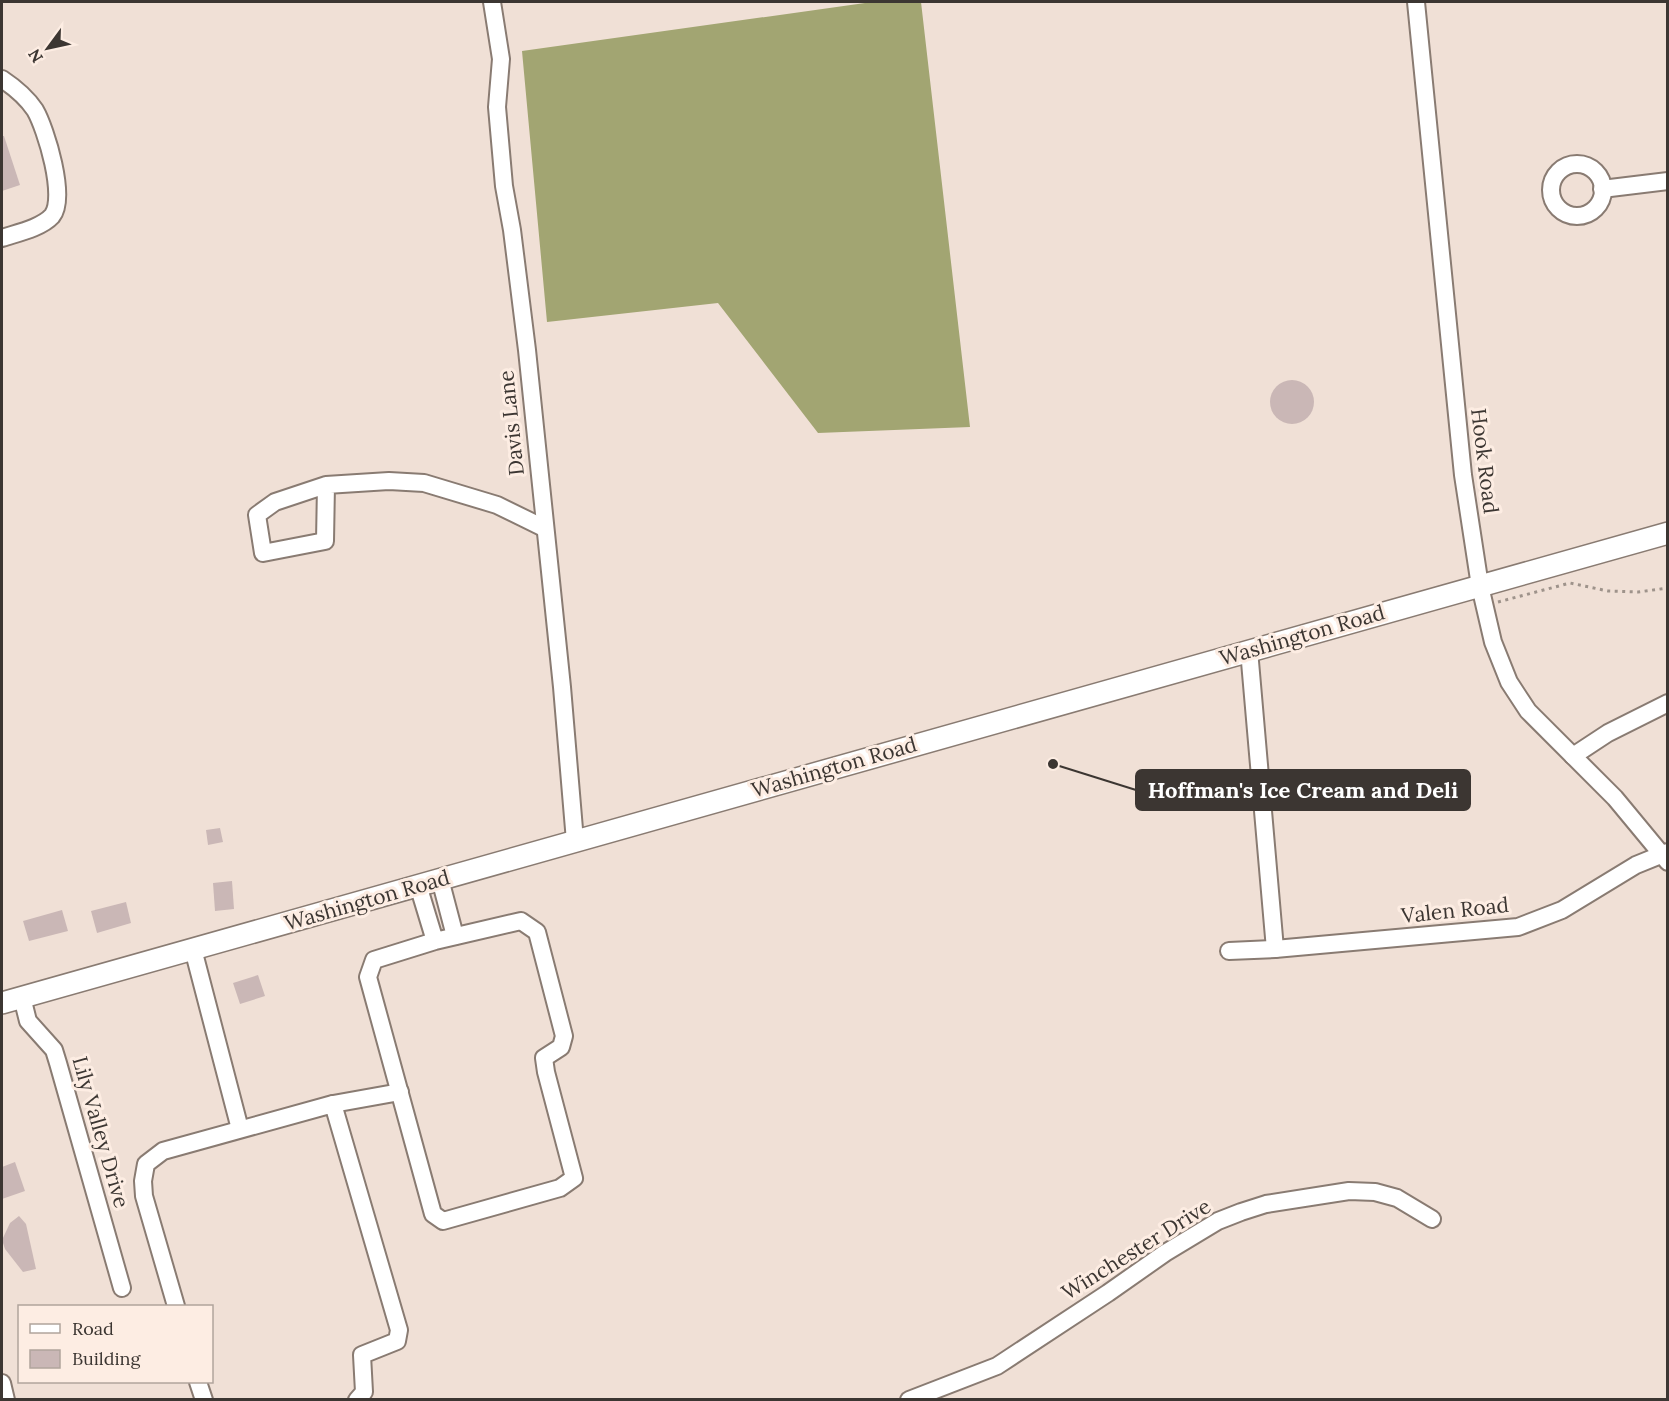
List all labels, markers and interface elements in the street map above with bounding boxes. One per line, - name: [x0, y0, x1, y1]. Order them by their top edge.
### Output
- north arrow: [18, 18, 78, 78]
- text: N: [24, 46, 47, 67]
- street label: Davis Lane: [492, 369, 530, 477]
- street label: Hook Road: [1465, 407, 1505, 515]
- street label: Washington Road: [1216, 598, 1388, 672]
- street label: Washington Road: [748, 730, 920, 804]
- callout: Hoffman's Ice Cream and Deli: [1136, 770, 1470, 810]
- text: Hoffman's Ice Cream and Deli: [1148, 776, 1458, 804]
- street label: Washington Road: [281, 863, 453, 937]
- street label: Valen Road: [1399, 891, 1510, 929]
- street label: Lily Valley Drive: [67, 1053, 135, 1211]
- street label: Winchester Drive: [1056, 1192, 1216, 1306]
- legend: [18, 1305, 213, 1383]
- text: Road: [72, 1317, 114, 1340]
- text: Building: [72, 1347, 142, 1370]

